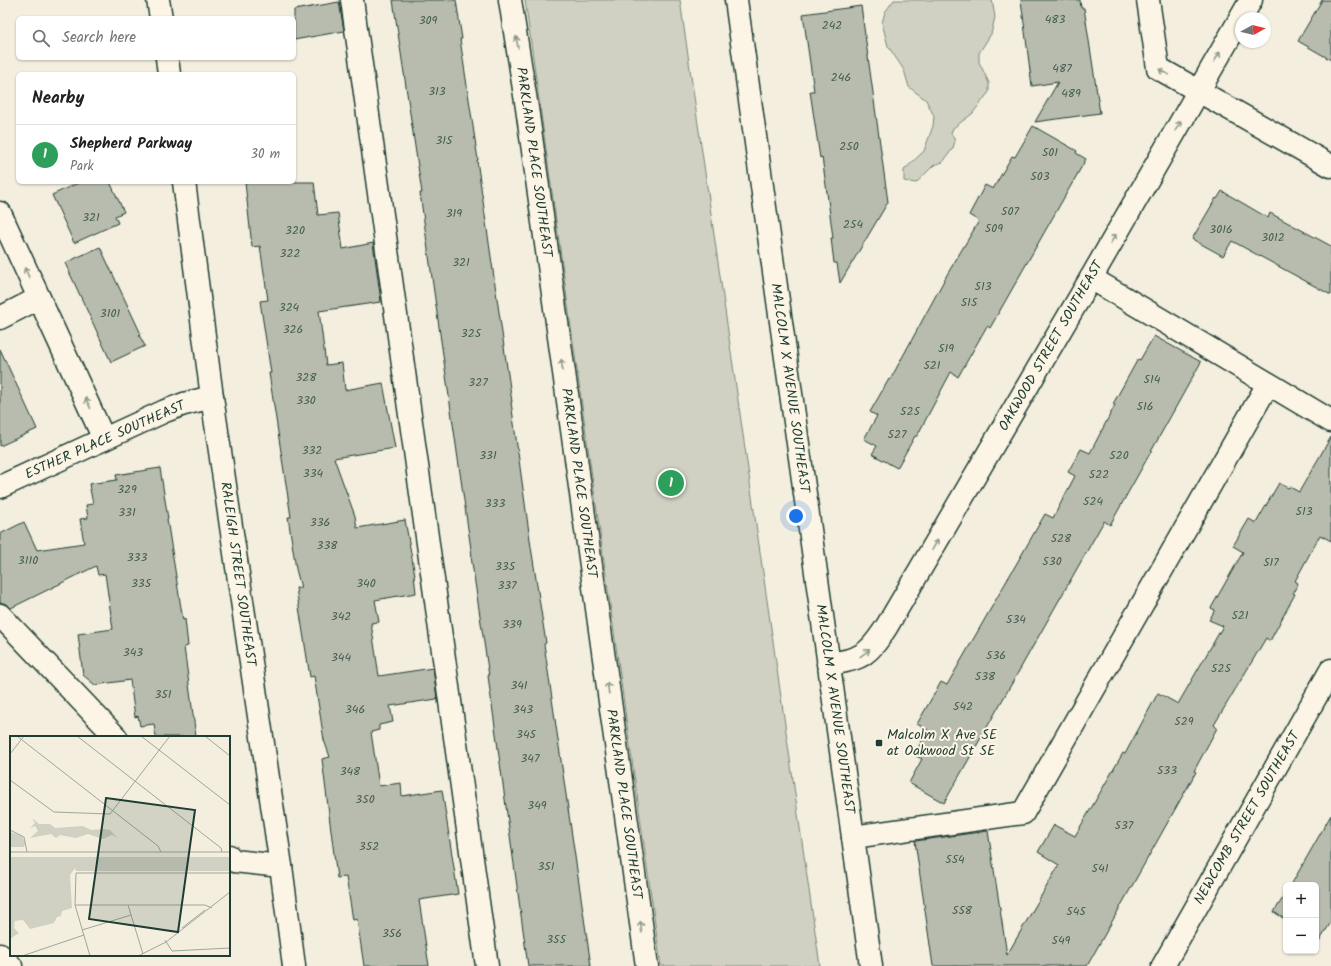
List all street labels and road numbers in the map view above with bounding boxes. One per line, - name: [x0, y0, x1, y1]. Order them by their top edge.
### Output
- street label: PARKLAND PLACE SOUTHEAST: [510, 66, 558, 260]
- street label: OAKWOOD STREET SOUTHEAST: [993, 255, 1110, 435]
- street label: MALCOLM X AVENUE SOUTHEAST: [764, 282, 816, 496]
- street label: PARKLAND PLACE SOUTHEAST: [555, 387, 603, 581]
- street label: ESTHER PLACE SOUTHEAST: [21, 394, 190, 485]
- street label: RALEIGH STREET SOUTHEAST: [214, 480, 262, 669]
- street label: MALCOLM X AVENUE SOUTHEAST: [809, 603, 861, 817]
- street label: PARKLAND PLACE SOUTHEAST: [600, 708, 648, 902]
- street label: NEWCOMB STREET SOUTHEAST: [1188, 726, 1306, 909]

